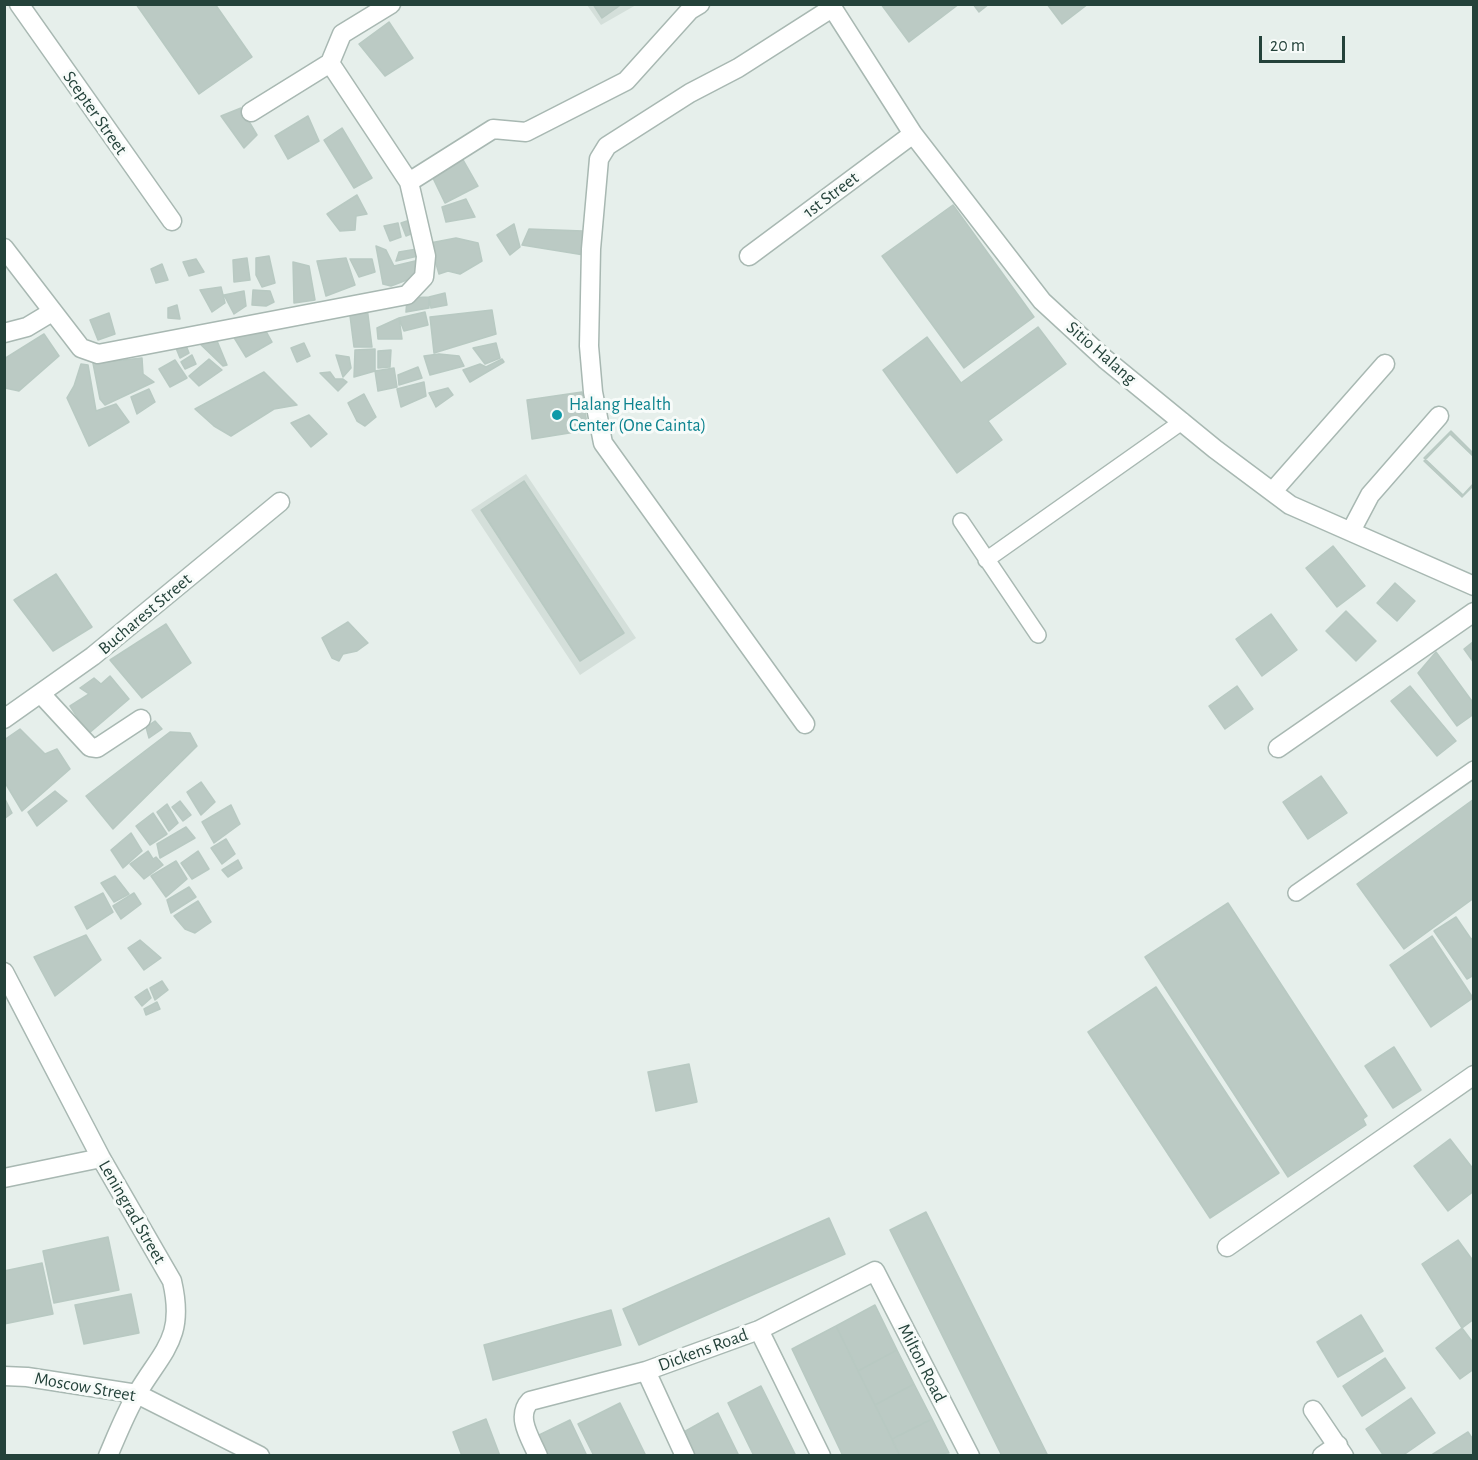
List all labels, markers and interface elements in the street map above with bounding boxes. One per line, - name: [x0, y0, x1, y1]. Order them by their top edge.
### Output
- scale bar: [1262, 24, 1348, 62]
- text: 20 m: [1270, 37, 1305, 55]
- street label: Scepter Street: [58, 67, 132, 159]
- street label: 1st Street: [799, 167, 863, 223]
- street label: Sitio Halang: [1062, 317, 1140, 389]
- place label: Halang Health Center (One Cainta): [569, 394, 706, 436]
- marker: Halang Health Center (One Cainta): [550, 408, 564, 422]
- street label: Bucharest Street: [94, 569, 196, 659]
- street label: Leningrad Street: [94, 1156, 170, 1268]
- street label: Milton Road: [893, 1320, 951, 1406]
- street label: Dickens Road: [655, 1324, 751, 1376]
- street label: Moscow Street: [33, 1367, 137, 1407]

